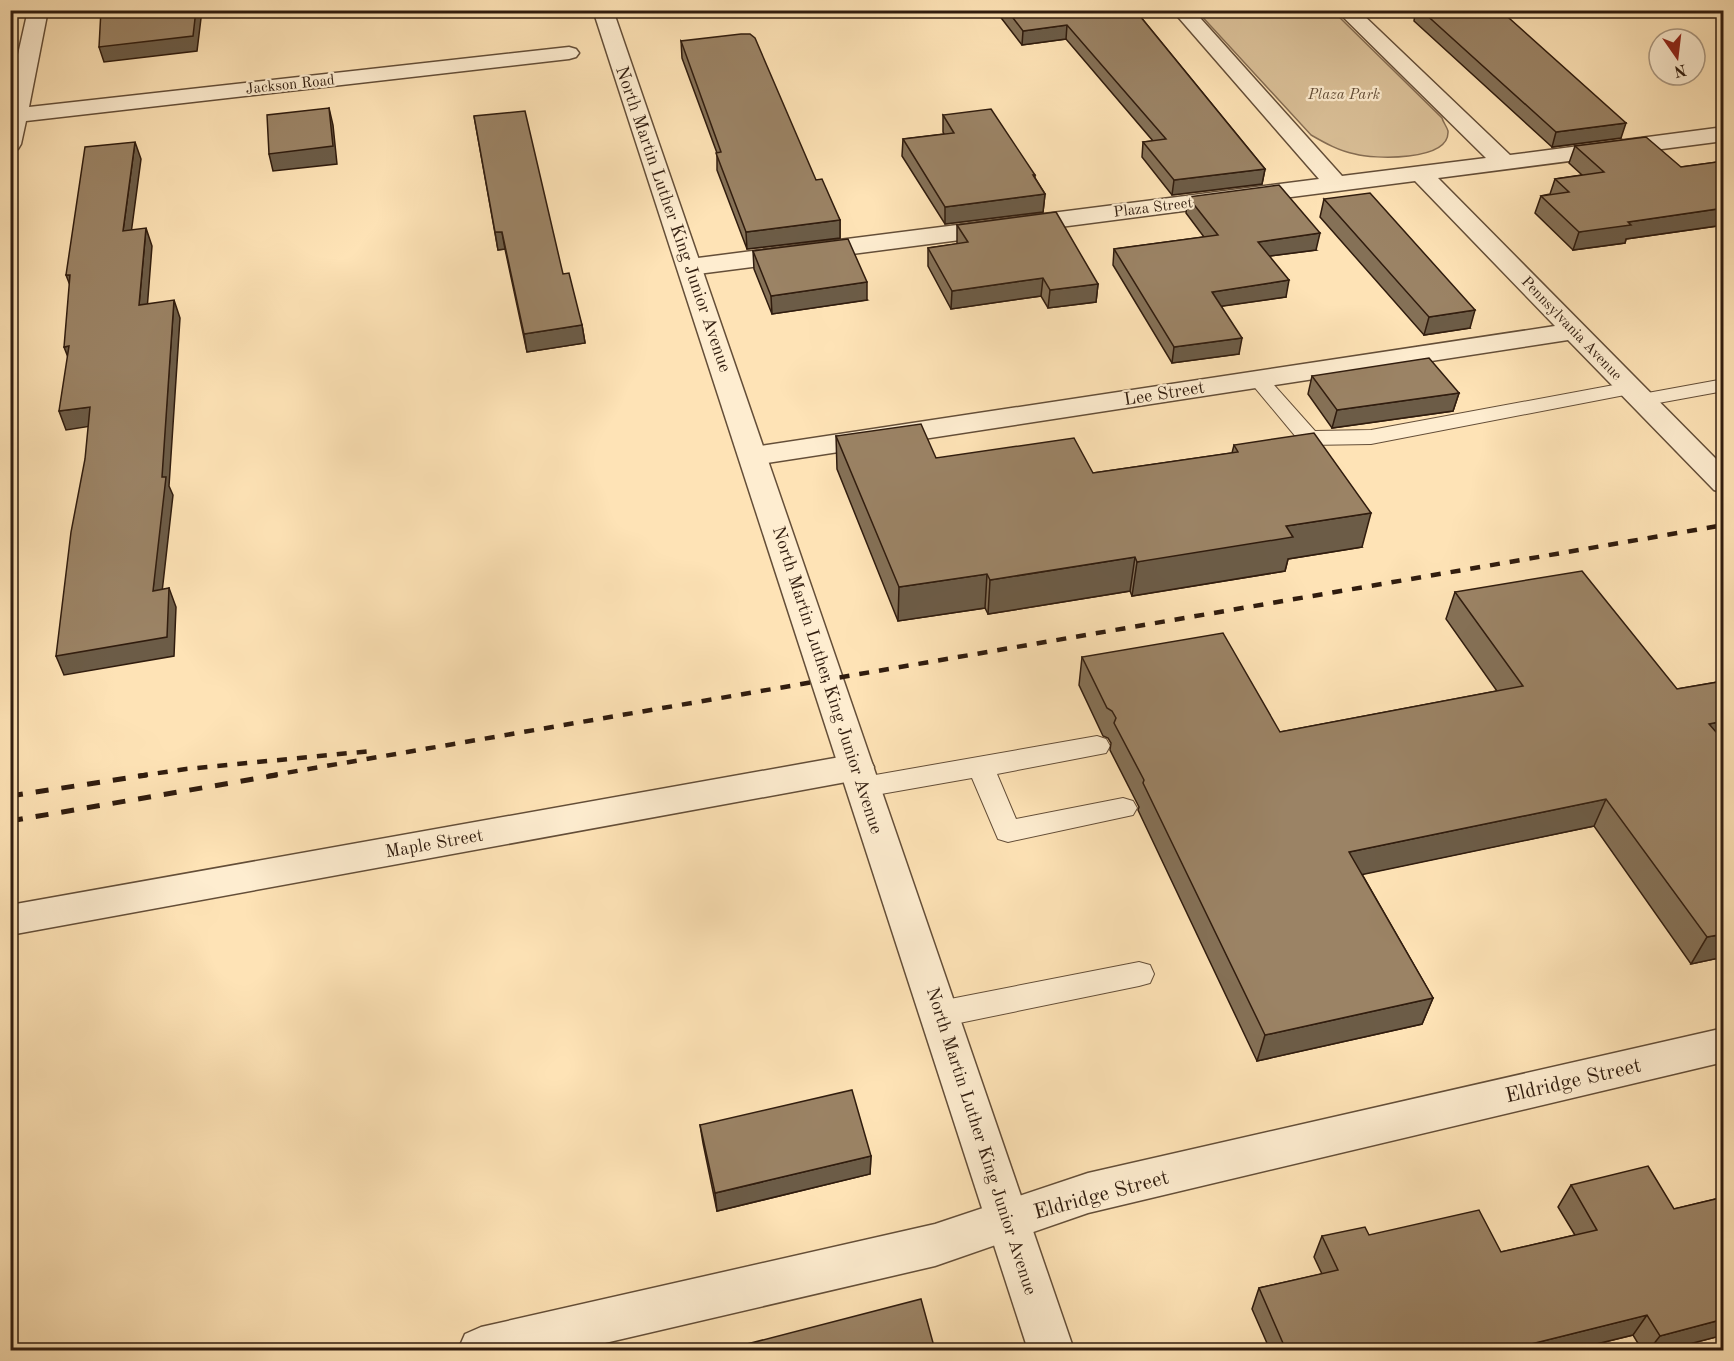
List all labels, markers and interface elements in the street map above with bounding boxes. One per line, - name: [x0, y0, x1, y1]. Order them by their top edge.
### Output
- north arrow: [1647, 27, 1707, 87]
- text: N: [1672, 60, 1688, 79]
- street label: North Martin Luther King Junior Avenue: [612, 64, 734, 375]
- street label: Jackson Road: [245, 73, 336, 98]
- park label: Plaza Park: [1307, 88, 1380, 103]
- street label: Plaza Street: [1113, 196, 1194, 221]
- street label: Pennsylvania Avenue: [1518, 274, 1624, 384]
- street label: Lee Street: [1123, 379, 1206, 409]
- street label: North Martin Luther King Junior Avenue: [769, 524, 885, 836]
- street label: Maple Street: [384, 827, 485, 861]
- street label: North Martin Luther King Junior Avenue: [923, 985, 1039, 1297]
- street label: Eldridge Street: [1503, 1056, 1643, 1107]
- street label: Eldridge Street: [1032, 1167, 1171, 1224]

